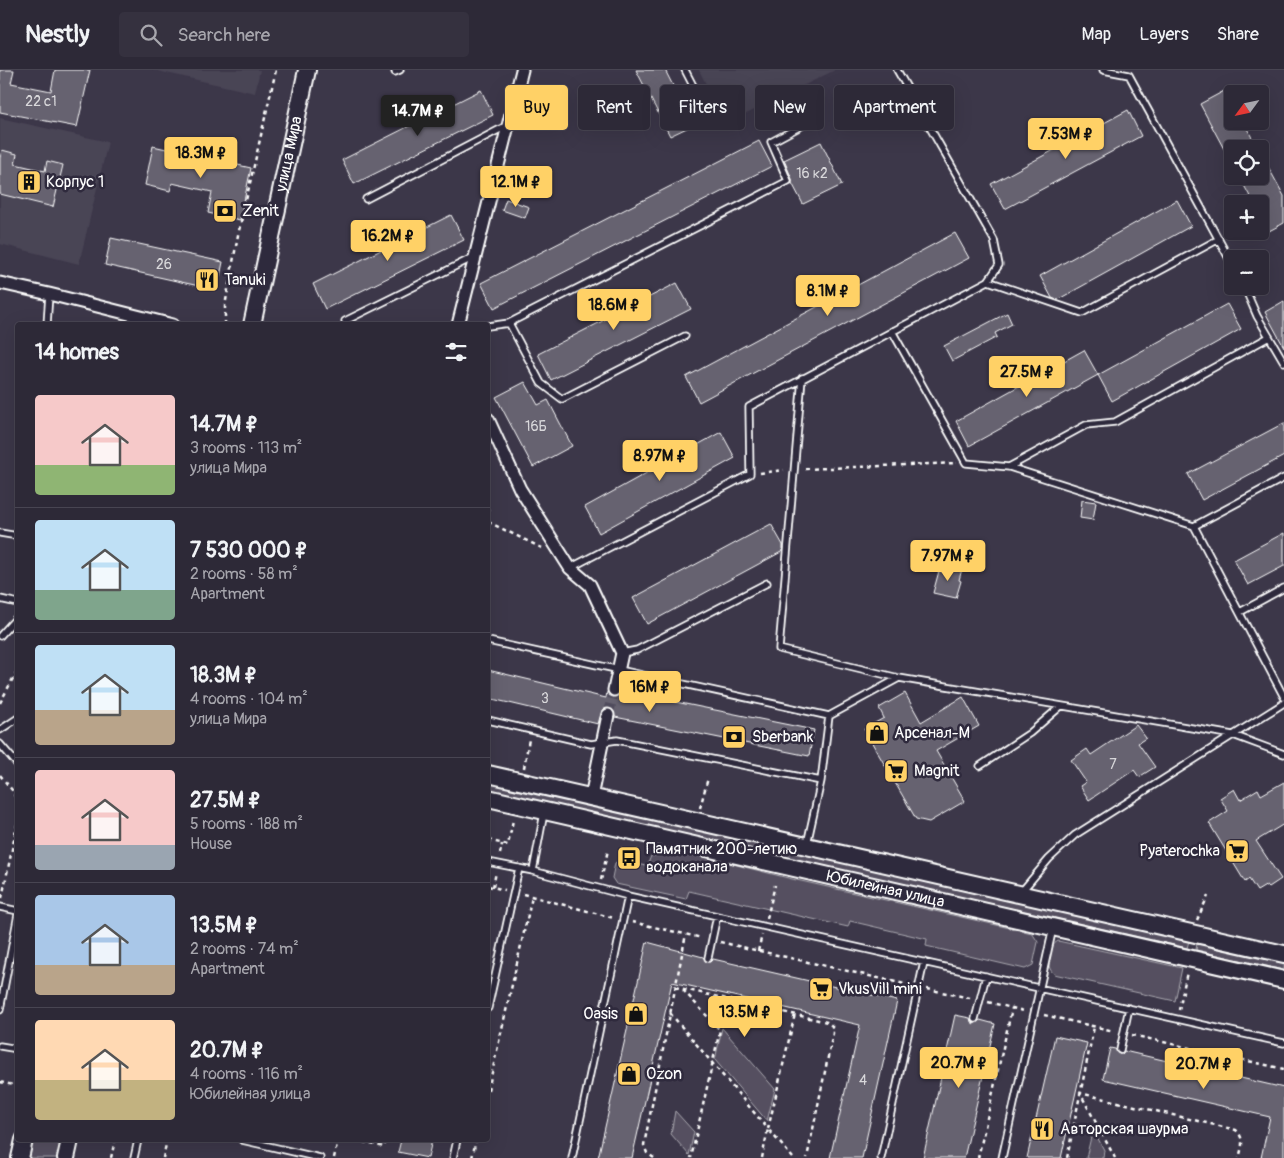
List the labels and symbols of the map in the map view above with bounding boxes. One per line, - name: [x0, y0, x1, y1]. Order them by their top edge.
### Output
- north arrow: [1224, 85, 1269, 130]
- house number: 22 с1: [25, 93, 57, 110]
- pin: 14.7M ₽: [372, 94, 464, 137]
- street label: улица Мира: [271, 114, 307, 195]
- pin: 7.53M ₽: [1020, 118, 1112, 160]
- pin: 18.3M ₽: [155, 136, 247, 179]
- house number: 16 к2: [796, 165, 828, 182]
- pin: 12.1M ₽: [470, 166, 562, 208]
- building icon: Корпус 1: [16, 169, 42, 195]
- place label: Корпус 1: [46, 172, 104, 192]
- bank icon: Zenit: [212, 198, 238, 224]
- place label: Zenit: [242, 201, 279, 221]
- pin: 16.2M ₽: [342, 220, 434, 262]
- house number: 26: [156, 256, 172, 273]
- restaurant icon: Tanuki: [194, 267, 220, 293]
- place label: Tanuki: [224, 270, 266, 290]
- pin: 8.1M ₽: [787, 274, 869, 317]
- pin: 18.6M ₽: [568, 288, 660, 331]
- pin: 27.5M ₽: [981, 356, 1073, 398]
- house number: 16Б: [525, 418, 547, 435]
- pin: 8.97M ₽: [614, 440, 706, 482]
- pin: 7.97M ₽: [902, 540, 994, 582]
- pin: 16M ₽: [615, 670, 685, 713]
- house number: 3: [541, 690, 549, 707]
- shop icon: Арсенал-М: [864, 720, 890, 746]
- place label: Арсенал-М: [894, 723, 970, 743]
- bank icon: Sberbank: [721, 724, 747, 750]
- place label: Sberbank: [752, 727, 814, 747]
- house number: 7: [1109, 756, 1117, 773]
- supermarket icon: Magnit: [883, 758, 909, 784]
- place label: Magnit: [914, 761, 960, 781]
- supermarket icon: Pyaterochka: [1224, 838, 1250, 864]
- place label: Памятник 200-летию водоканала: [646, 839, 797, 877]
- place label: Pyaterochka: [1139, 841, 1220, 861]
- bus stop icon: Памятник 200-летию водоканала: [616, 845, 642, 871]
- street label: Юбилейная улица: [825, 866, 947, 912]
- supermarket icon: VkusVill mini: [808, 976, 834, 1002]
- place label: VkusVill mini: [838, 979, 922, 999]
- pin: 13.5M ₽: [699, 996, 791, 1038]
- shop icon: Oasis: [623, 1001, 649, 1027]
- place label: Oasis: [583, 1004, 618, 1024]
- pin: 20.7M ₽: [913, 1046, 1005, 1089]
- pin: 20.7M ₽: [1158, 1048, 1250, 1090]
- shop icon: Ozon: [616, 1061, 642, 1087]
- place label: Ozon: [646, 1064, 682, 1084]
- house number: 4: [859, 1072, 867, 1089]
- restaurant icon: Авторская шаурма: [1029, 1116, 1055, 1142]
- place label: Авторская шаурма: [1060, 1119, 1188, 1139]

